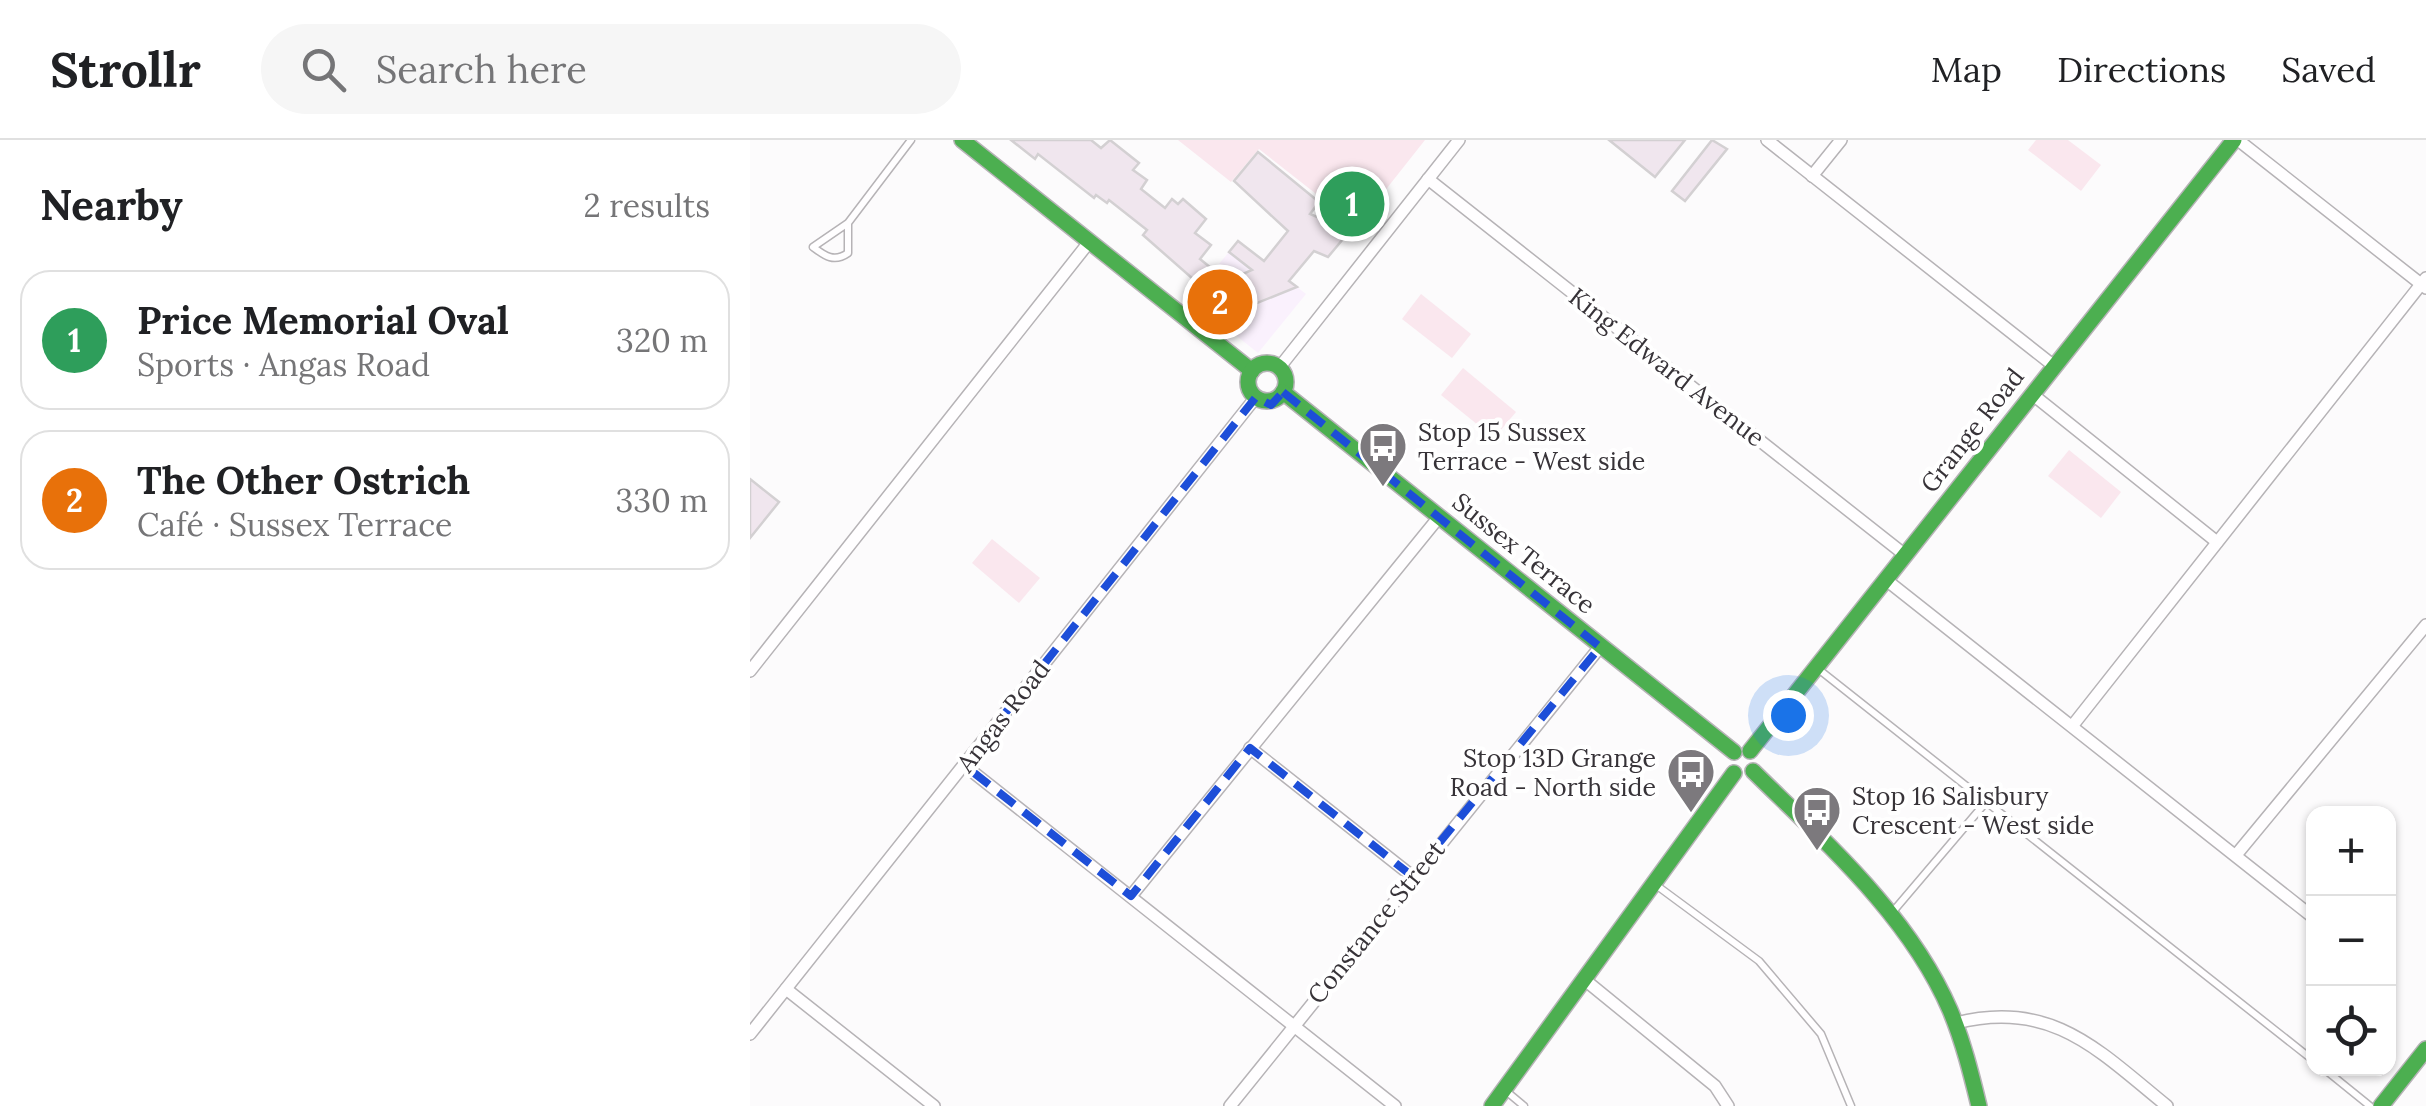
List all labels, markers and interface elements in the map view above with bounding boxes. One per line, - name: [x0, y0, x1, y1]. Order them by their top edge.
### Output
- search box: [261, 24, 961, 114]
- text: Strollr: [50, 39, 201, 100]
- icon: search: [296, 42, 351, 97]
- text: Search here: [376, 45, 587, 93]
- text: Map: [1931, 47, 2002, 92]
- text: Directions: [2057, 47, 2226, 92]
- text: Saved: [2281, 47, 2376, 92]
- pin: 1: [1320, 167, 1384, 242]
- text: Nearby: [40, 178, 183, 232]
- text: 2 results: [584, 185, 710, 226]
- pin: 2: [1188, 264, 1252, 340]
- street label: King Edward Avenue: [1563, 281, 1771, 453]
- text: Price Memorial Oval: [137, 296, 509, 344]
- text: 1: [68, 320, 81, 361]
- text: 320 m: [616, 320, 708, 361]
- text: Sports · Angas Road: [137, 344, 430, 385]
- street label: Grange Road: [1913, 361, 2031, 499]
- place label: Stop 15 Sussex Terrace - West side: [1418, 416, 1645, 477]
- bus stop icon: Stop 15 Sussex Terrace - West side: [1357, 420, 1409, 488]
- text: The Other Ostrich: [137, 456, 470, 504]
- text: 2: [66, 480, 83, 521]
- text: 330 m: [615, 480, 708, 521]
- street label: Sussex Terrace: [1446, 486, 1602, 620]
- text: Café · Sussex Terrace: [137, 504, 452, 545]
- street label: Angas Road: [949, 653, 1057, 779]
- your location: [1763, 690, 1814, 741]
- place label: Stop 13D Grange Road - North side: [1450, 742, 1656, 803]
- bus stop icon: Stop 13D Grange Road - North side: [1665, 746, 1717, 814]
- place label: Stop 16 Salisbury Crescent - West side: [1852, 780, 2094, 841]
- bus stop icon: Stop 16 Salisbury Crescent - West side: [1791, 784, 1843, 852]
- map controls: [2306, 806, 2396, 1076]
- button: +: [2306, 806, 2396, 896]
- street label: Constance Street: [1300, 834, 1452, 1010]
- button: −: [2306, 896, 2396, 986]
- button: locate: [2306, 986, 2396, 1076]

